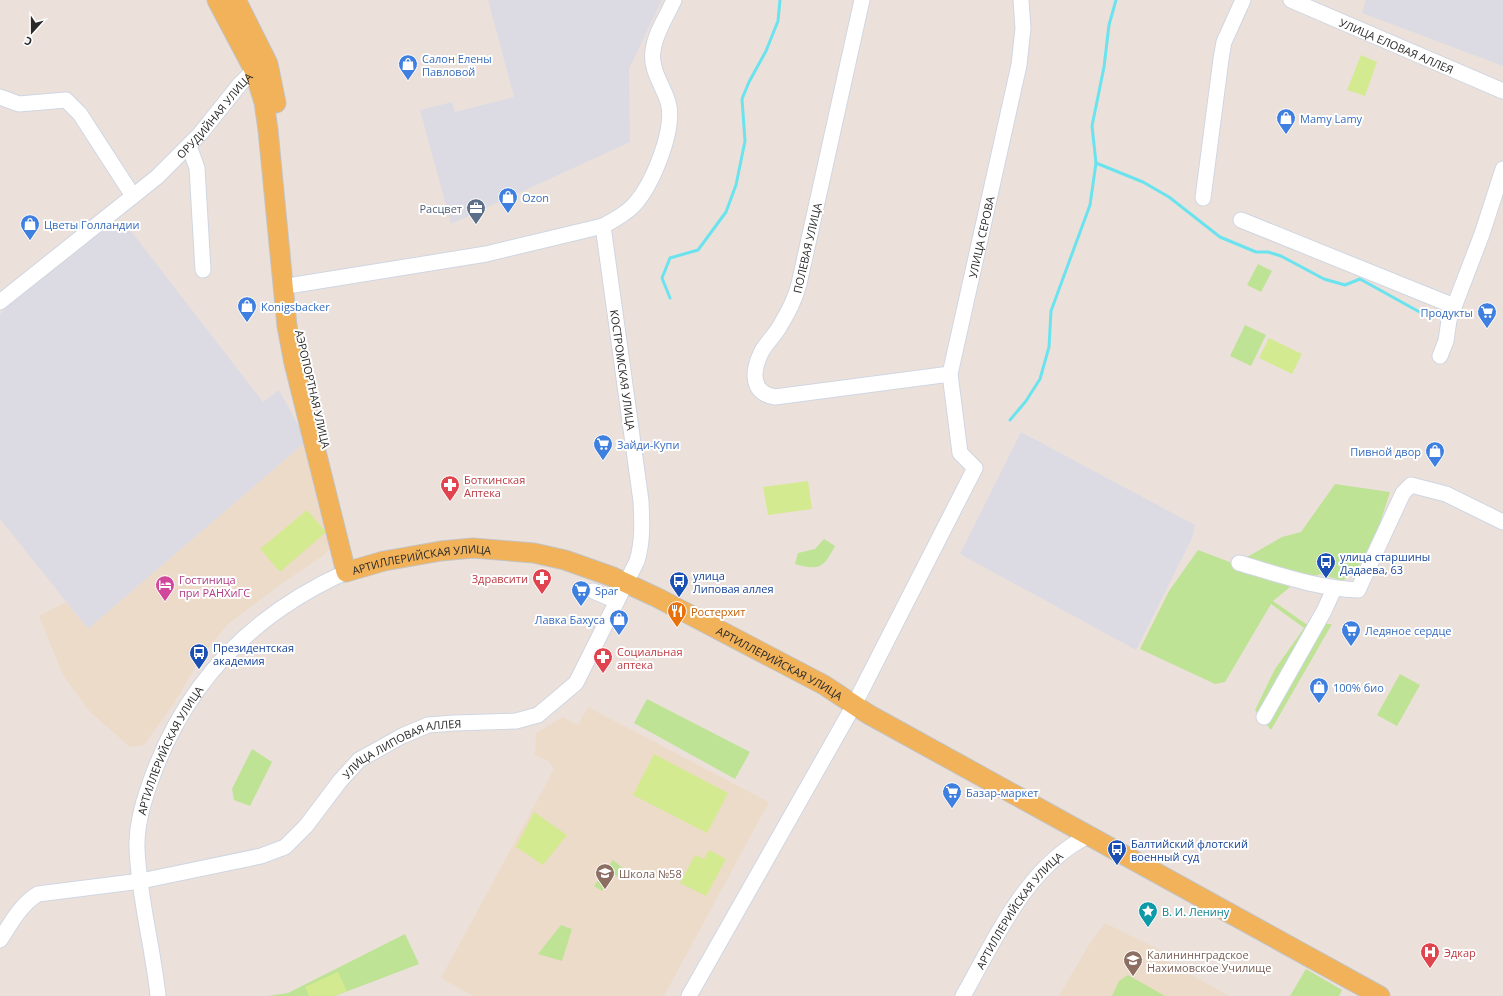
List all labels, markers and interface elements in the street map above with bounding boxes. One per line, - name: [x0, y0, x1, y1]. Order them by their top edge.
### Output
- north arrow: [12, 12, 52, 52]
- street label: УЛИЦА ЕЛОВАЯ АЛЛЕЯ: [1337, 14, 1456, 76]
- text: С: [22, 34, 34, 50]
- place label: Салон Елены Павловой: [422, 51, 492, 79]
- shop icon: Салон Елены Павловой: [397, 53, 419, 81]
- street label: ОРУДИЙНАЯ УЛИЦА: [173, 69, 255, 161]
- shop icon: Mamy Lamy: [1275, 107, 1297, 135]
- place label: Mamy Lamy: [1300, 111, 1363, 126]
- shop icon: Ozon: [497, 186, 519, 214]
- place label: Ozon: [522, 190, 549, 205]
- street label: УЛИЦА СЕРОВА: [964, 195, 997, 279]
- office icon: Расцвет: [465, 197, 487, 225]
- place label: Расцвет: [419, 201, 462, 216]
- street label: ПОЛЕВАЯ УЛИЦА: [789, 201, 825, 295]
- shop icon: Цветы Голландии: [19, 213, 41, 241]
- place label: Цветы Голландии: [44, 217, 139, 232]
- shop icon: Konigsbacker: [236, 295, 258, 323]
- place label: Konigsbacker: [261, 299, 330, 314]
- supermarket icon: Продукты: [1476, 301, 1498, 329]
- place label: Продукты: [1421, 305, 1473, 320]
- street label: КОСТРОМСКАЯ УЛИЦА: [607, 309, 639, 431]
- street label: АЭРОПОРТНАЯ УЛИЦА: [292, 328, 334, 450]
- supermarket icon: Зайди-Купи: [592, 433, 614, 461]
- place label: Зайди-Купи: [617, 437, 679, 452]
- shop icon: Пивной двор: [1424, 440, 1446, 468]
- place label: Пивной двор: [1350, 444, 1421, 459]
- place label: Боткинская Аптека: [464, 472, 525, 500]
- pharmacy icon: Боткинская Аптека: [439, 474, 461, 502]
- street label: АРТИЛЛЕРИЙСКАЯ УЛИЦА: [350, 540, 492, 577]
- place label: улица старшины Дадаева, 63: [1340, 549, 1430, 577]
- bus stop icon: улица старшины Дадаева, 63: [1315, 551, 1337, 579]
- pharmacy icon: Здравсити: [531, 567, 553, 595]
- place label: улица Липовая аллея: [693, 568, 774, 596]
- bus stop icon: улица Липовая аллея: [668, 570, 690, 598]
- place label: Здравсити: [472, 571, 528, 586]
- place label: Гостиница при РАНХиГС: [179, 572, 250, 600]
- hotel icon: Гостиница при РАНХиГС: [154, 574, 176, 602]
- supermarket icon: Spar: [570, 579, 592, 607]
- place label: Spar: [595, 583, 619, 598]
- restaurant icon: Ростерхит: [666, 600, 688, 628]
- place label: Ростерхит: [691, 604, 746, 619]
- shop icon: Лавка Бахуса: [608, 608, 630, 636]
- place label: Лавка Бахуса: [535, 612, 605, 627]
- supermarket icon: Ледяное сердце: [1340, 619, 1362, 647]
- street label: АРТИЛЛЕРИЙСКАЯ УЛИЦА: [714, 623, 846, 703]
- place label: Ледяное сердце: [1365, 623, 1452, 638]
- place label: Президентская академия: [213, 640, 294, 668]
- bus stop icon: Президентская академия: [188, 642, 210, 670]
- place label: Социальная аптека: [617, 644, 682, 672]
- pharmacy icon: Социальная аптека: [592, 646, 614, 674]
- shop icon: 100% био: [1308, 676, 1330, 704]
- place label: 100% био: [1333, 680, 1384, 695]
- street label: АРТИЛЛЕРИЙСКАЯ УЛИЦА: [133, 683, 206, 816]
- street label: УЛИЦА ЛИПОВАЯ АЛЛЕЯ: [339, 715, 461, 781]
- supermarket icon: Базар-маркет: [941, 781, 963, 809]
- place label: Базар-маркет: [966, 785, 1039, 800]
- place label: Балтийский флотский военный суд: [1131, 836, 1248, 864]
- bus stop icon: Балтийский флотский военный суд: [1106, 838, 1128, 866]
- street label: АРТИЛЛЕРИЙСКАЯ УЛИЦА: [972, 848, 1065, 971]
- school or university icon: Школа №58: [594, 862, 616, 890]
- place label: Школа №58: [619, 866, 682, 881]
- place icon: В. И. Ленину: [1137, 900, 1159, 928]
- place label: В. И. Ленину: [1162, 904, 1230, 919]
- hospital icon: Эдкар: [1419, 941, 1441, 969]
- place label: Эдкар: [1444, 945, 1476, 960]
- place label: Калининнградское Нахимовское Училище: [1147, 947, 1271, 975]
- school or university icon: Калининнградское Нахимовское Училище: [1122, 949, 1144, 977]

